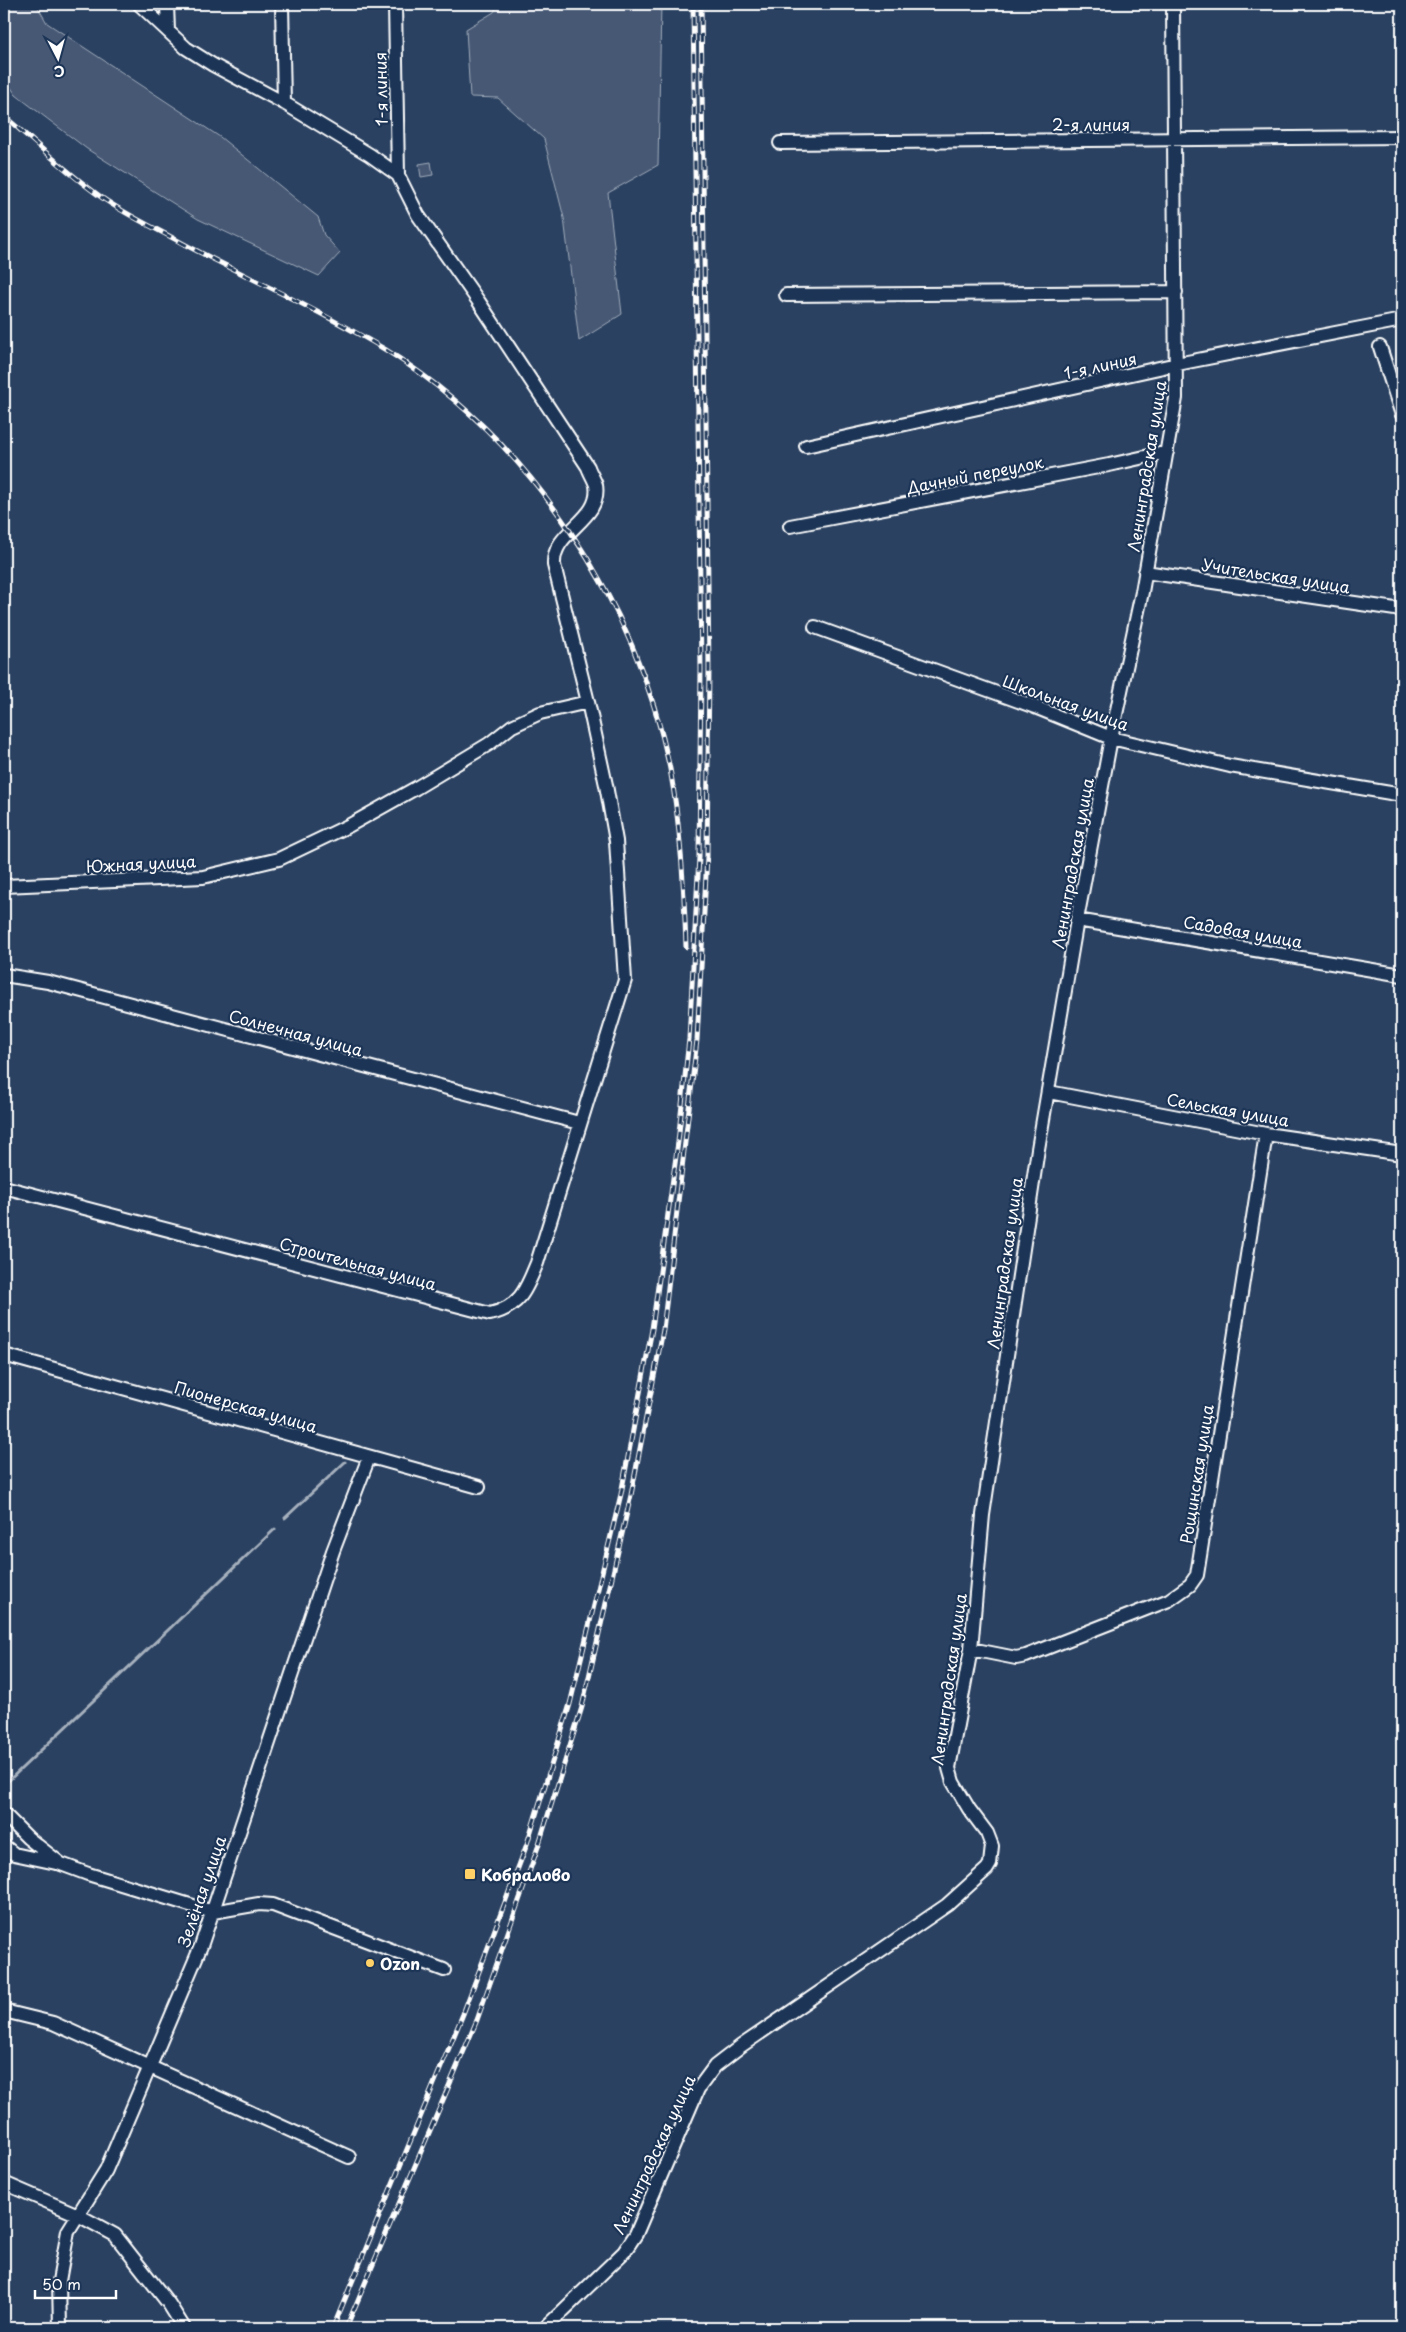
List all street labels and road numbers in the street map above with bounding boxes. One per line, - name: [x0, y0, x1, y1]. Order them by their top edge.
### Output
- street label: 1-я линия: [367, 52, 393, 126]
- street label: 2-я линия: [1052, 112, 1130, 136]
- street label: 1-я линия: [1061, 346, 1139, 384]
- street label: Ленинградская улица: [1121, 379, 1171, 553]
- street label: Дачный переулок: [904, 449, 1046, 499]
- street label: Учительская улица: [1200, 551, 1352, 599]
- street label: Школьная улица: [999, 668, 1133, 736]
- street label: Ленинградская улица: [1045, 776, 1099, 950]
- street label: Южная улица: [85, 848, 197, 878]
- street label: Садовая улица: [1182, 909, 1304, 953]
- street label: Солнечная улица: [226, 1003, 366, 1061]
- street label: Сельская улица: [1165, 1086, 1291, 1132]
- street label: Ленинградская улица: [980, 1176, 1028, 1350]
- street label: Строительная улица: [277, 1230, 439, 1296]
- street label: Пионерская улица: [172, 1374, 320, 1438]
- street label: Рощинская улица: [1173, 1403, 1219, 1545]
- street label: Ленинградская улица: [924, 1592, 972, 1766]
- street label: Зелёная улица: [171, 1832, 231, 1950]
- street label: Ленинградская улица: [606, 2070, 700, 2238]

